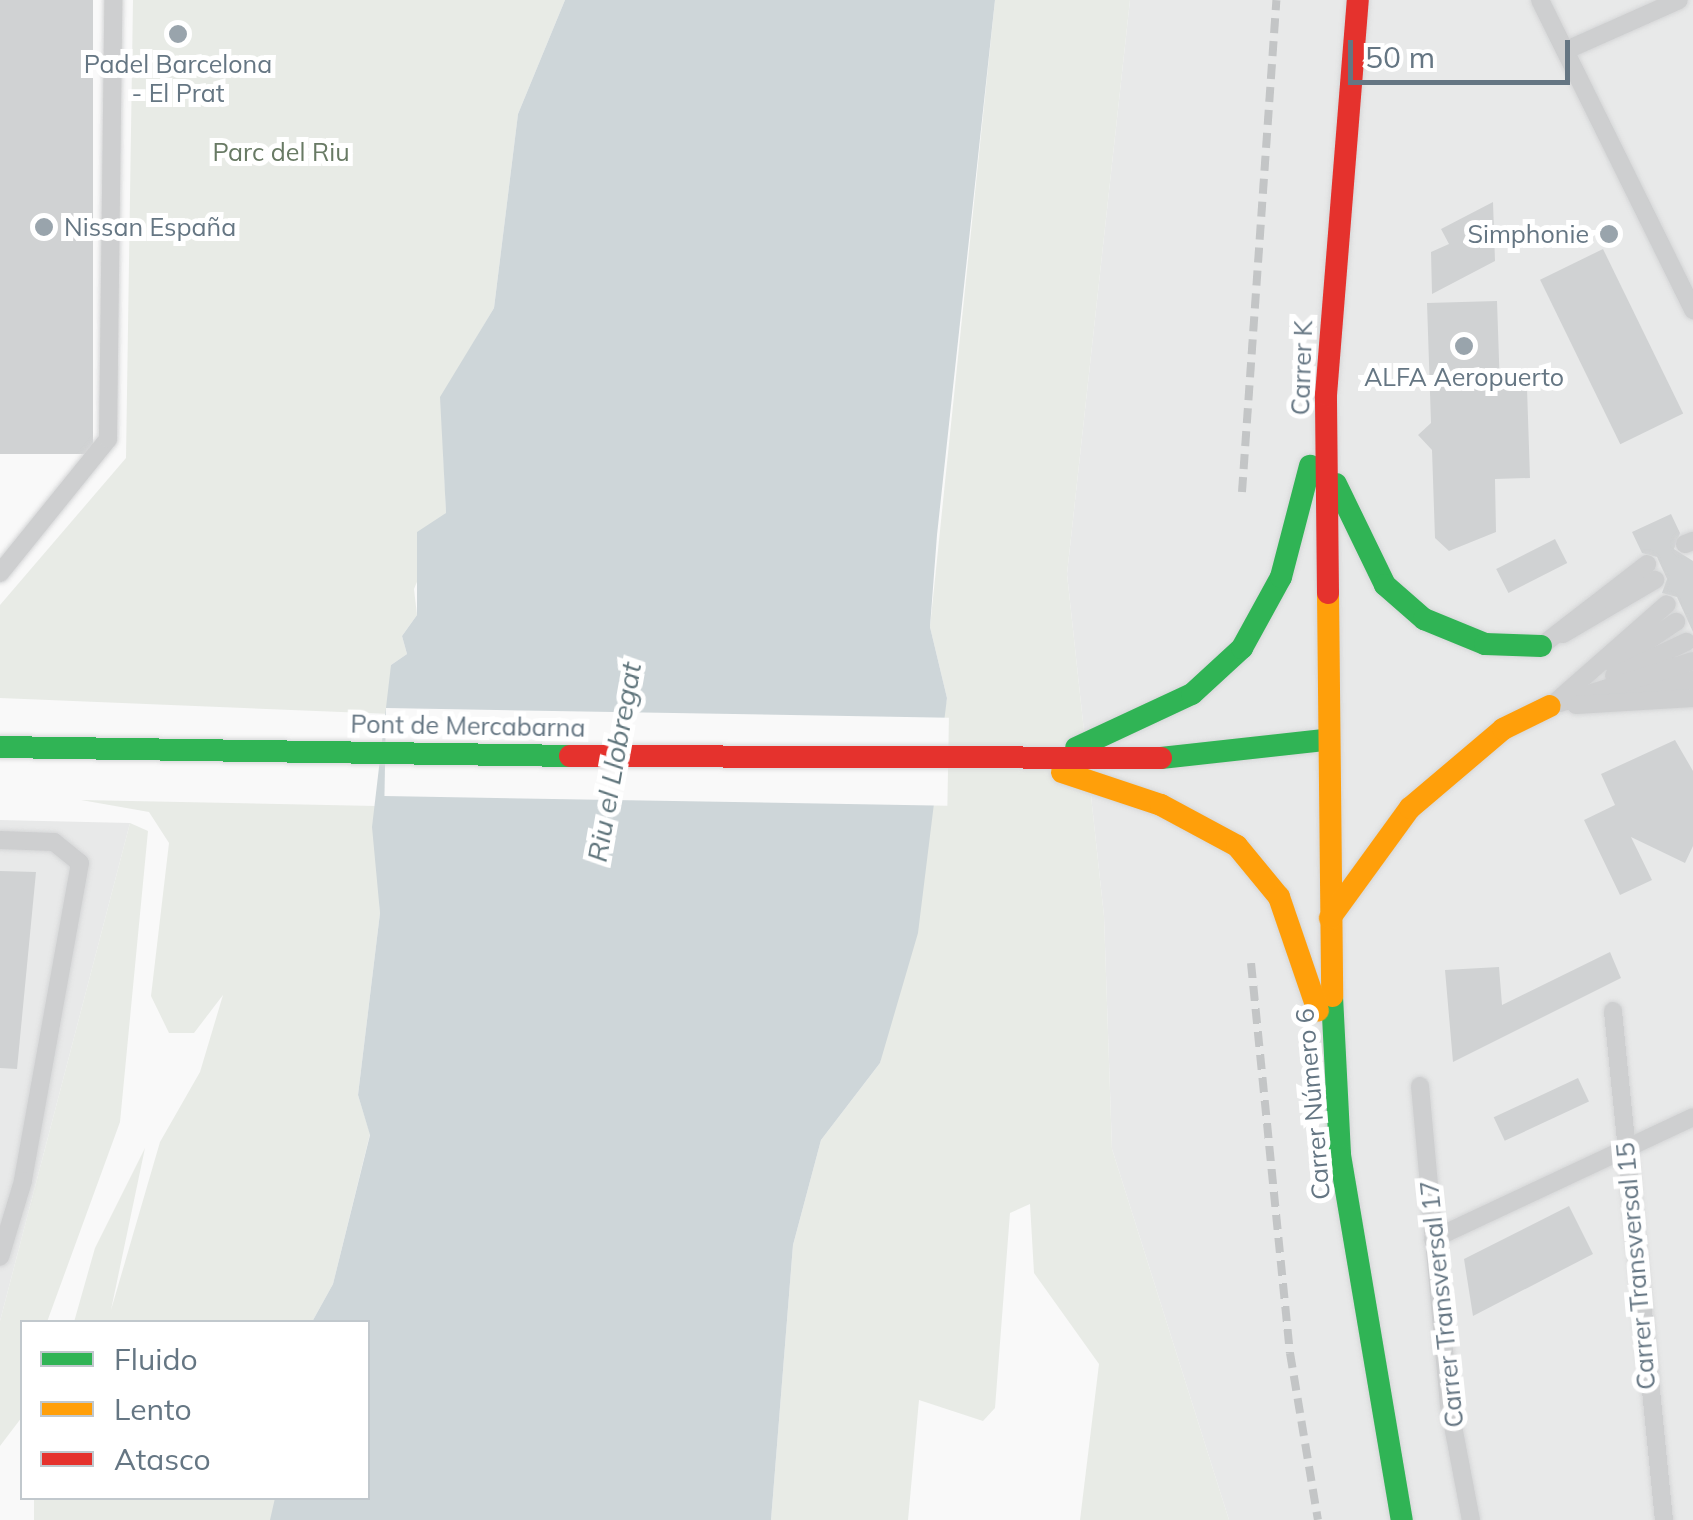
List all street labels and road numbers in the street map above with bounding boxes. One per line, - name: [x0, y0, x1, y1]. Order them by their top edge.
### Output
- street label: Carrer K: [1285, 320, 1319, 416]
- street label: Pont de Mercabarna: [350, 709, 586, 743]
- street label: Carrer Número 6: [1290, 1007, 1336, 1201]
- street label: Carrer Transversal 15: [1610, 1141, 1662, 1391]
- street label: Carrer Transversal 17: [1414, 1179, 1470, 1429]

